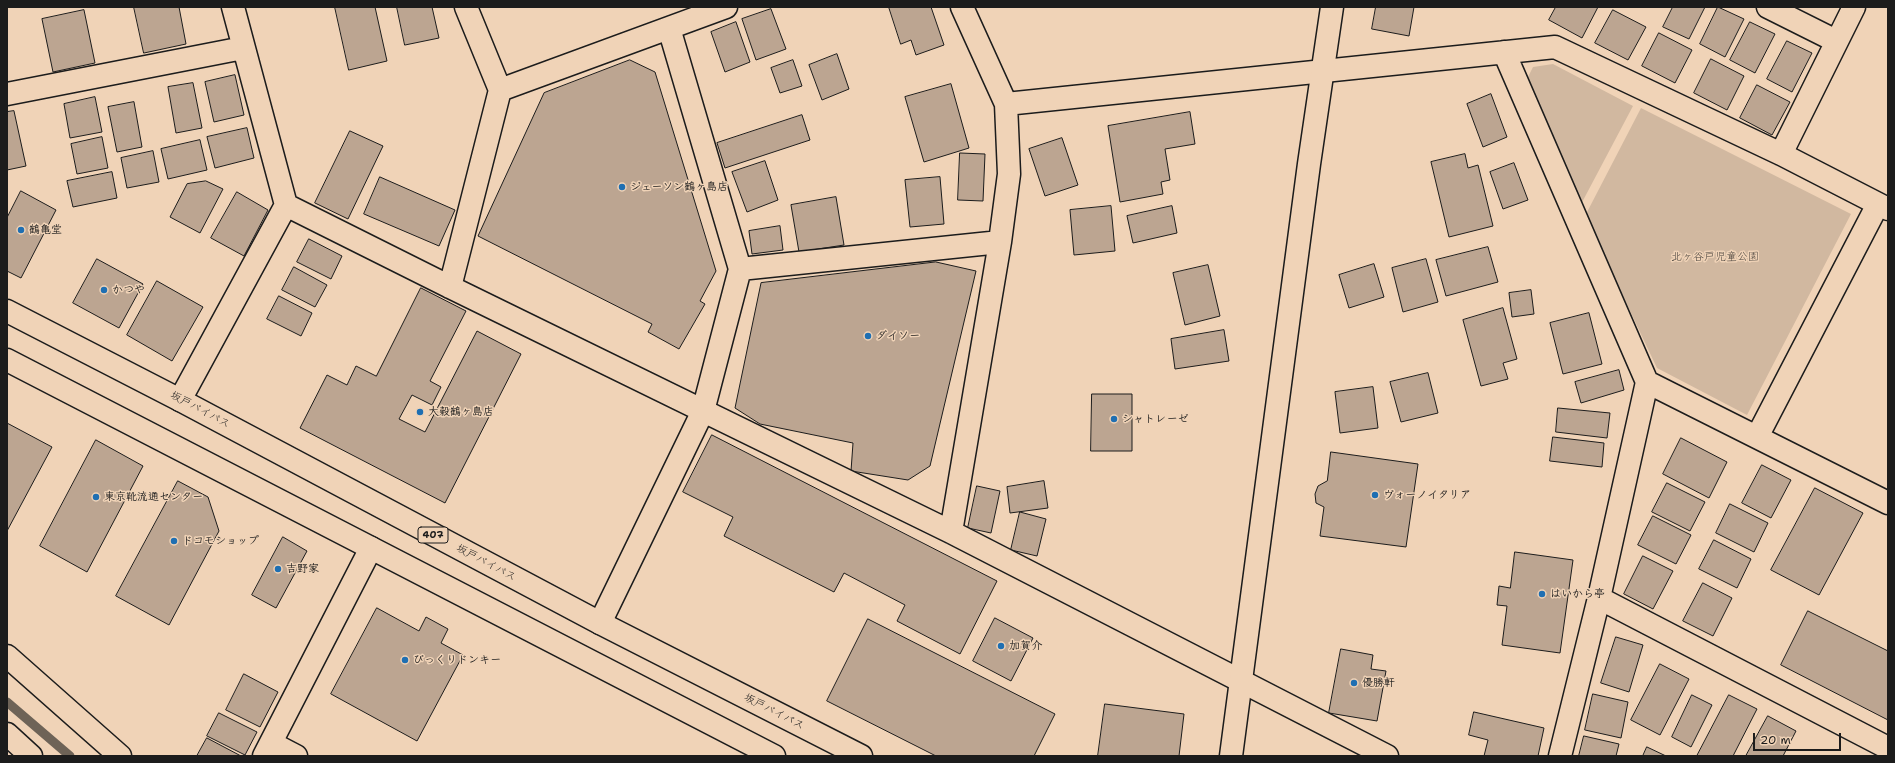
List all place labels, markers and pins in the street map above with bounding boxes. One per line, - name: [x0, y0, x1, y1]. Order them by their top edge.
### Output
- place label: ジェーソン鶴ヶ島店: [630, 180, 728, 194]
- marker: ジェーソン鶴ヶ島店: [617, 182, 627, 192]
- place label: 鶴亀堂: [29, 223, 62, 237]
- marker: 鶴亀堂: [16, 225, 26, 235]
- place label: かつや: [112, 283, 145, 297]
- marker: かつや: [99, 285, 109, 295]
- place label: ダイソー: [876, 329, 920, 343]
- marker: ダイソー: [863, 331, 873, 341]
- place label: 大穀鶴ヶ島店: [428, 405, 494, 419]
- marker: 大穀鶴ヶ島店: [415, 407, 425, 417]
- place label: シャトレーゼ: [1122, 412, 1188, 426]
- marker: シャトレーゼ: [1109, 414, 1119, 424]
- place label: ヴォーノイタリア: [1383, 488, 1471, 502]
- place label: 東京靴流通センター: [104, 490, 203, 504]
- marker: ヴォーノイタリア: [1370, 490, 1380, 500]
- marker: 東京靴流通センター: [91, 492, 101, 502]
- place label: ドコモショップ: [182, 534, 259, 548]
- marker: ドコモショップ: [169, 536, 179, 546]
- place label: 吉野家: [286, 562, 319, 576]
- marker: 吉野家: [273, 564, 283, 574]
- place label: はいから亭: [1550, 587, 1605, 601]
- marker: はいから亭: [1537, 589, 1547, 599]
- place label: 加賀介: [1009, 639, 1042, 653]
- marker: 加賀介: [996, 641, 1006, 651]
- place label: びっくりドンキー: [413, 653, 501, 667]
- marker: びっくりドンキー: [400, 655, 410, 665]
- place label: 優勝軒: [1362, 676, 1395, 690]
- marker: 優勝軒: [1349, 678, 1359, 688]

